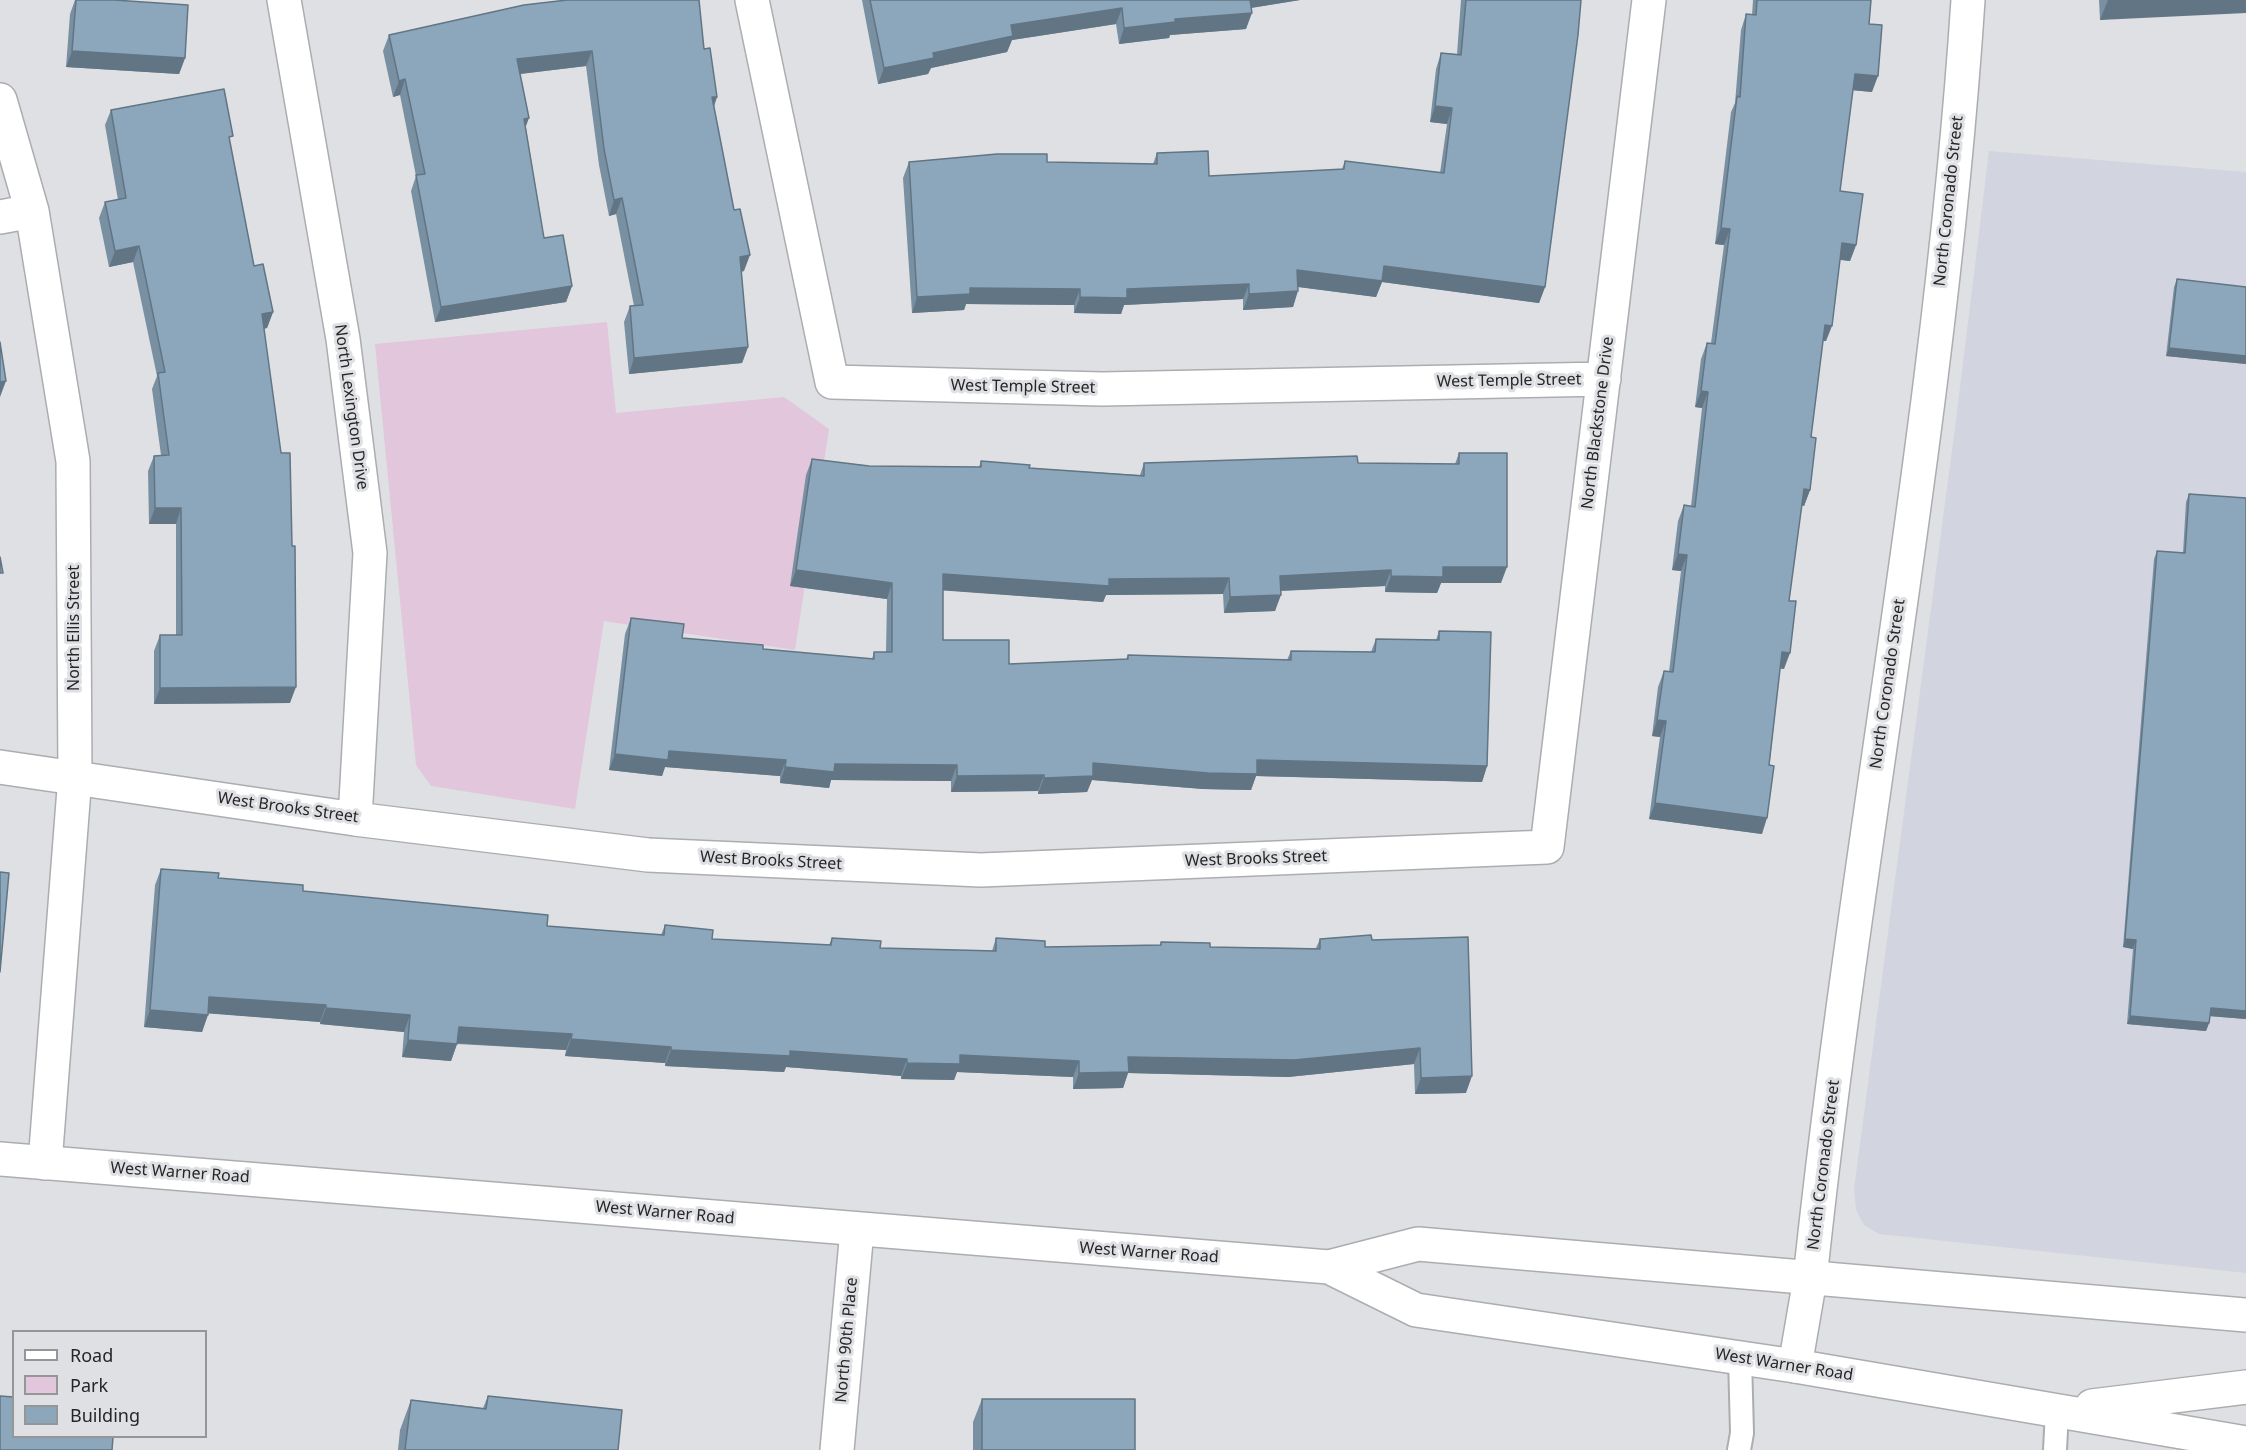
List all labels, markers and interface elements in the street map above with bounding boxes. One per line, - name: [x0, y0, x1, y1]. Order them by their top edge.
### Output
- street label: North Coronado Street: [1931, 115, 1967, 287]
- street label: North Lexington Drive: [330, 323, 372, 491]
- street label: North Blackstone Drive: [1578, 336, 1618, 510]
- street label: West Temple Street: [1436, 370, 1582, 392]
- street label: West Temple Street: [950, 376, 1096, 398]
- street label: North Ellis Street: [64, 565, 84, 691]
- street label: North Coronado Street: [1867, 598, 1909, 770]
- street label: West Brooks Street: [216, 789, 360, 827]
- street label: West Brooks Street: [1185, 847, 1327, 871]
- street label: West Brooks Street: [699, 848, 843, 874]
- street label: North Coronado Street: [1804, 1079, 1844, 1251]
- street label: West Warner Road: [110, 1159, 250, 1187]
- street label: West Warner Road: [595, 1197, 735, 1229]
- street label: West Warner Road: [1079, 1239, 1219, 1267]
- street label: North 90th Place: [832, 1276, 862, 1404]
- legend: [12, 1330, 207, 1438]
- text: Road: [70, 1343, 113, 1367]
- street label: West Warner Road: [1714, 1345, 1854, 1385]
- text: Park: [70, 1373, 108, 1397]
- text: Building: [70, 1403, 140, 1427]

